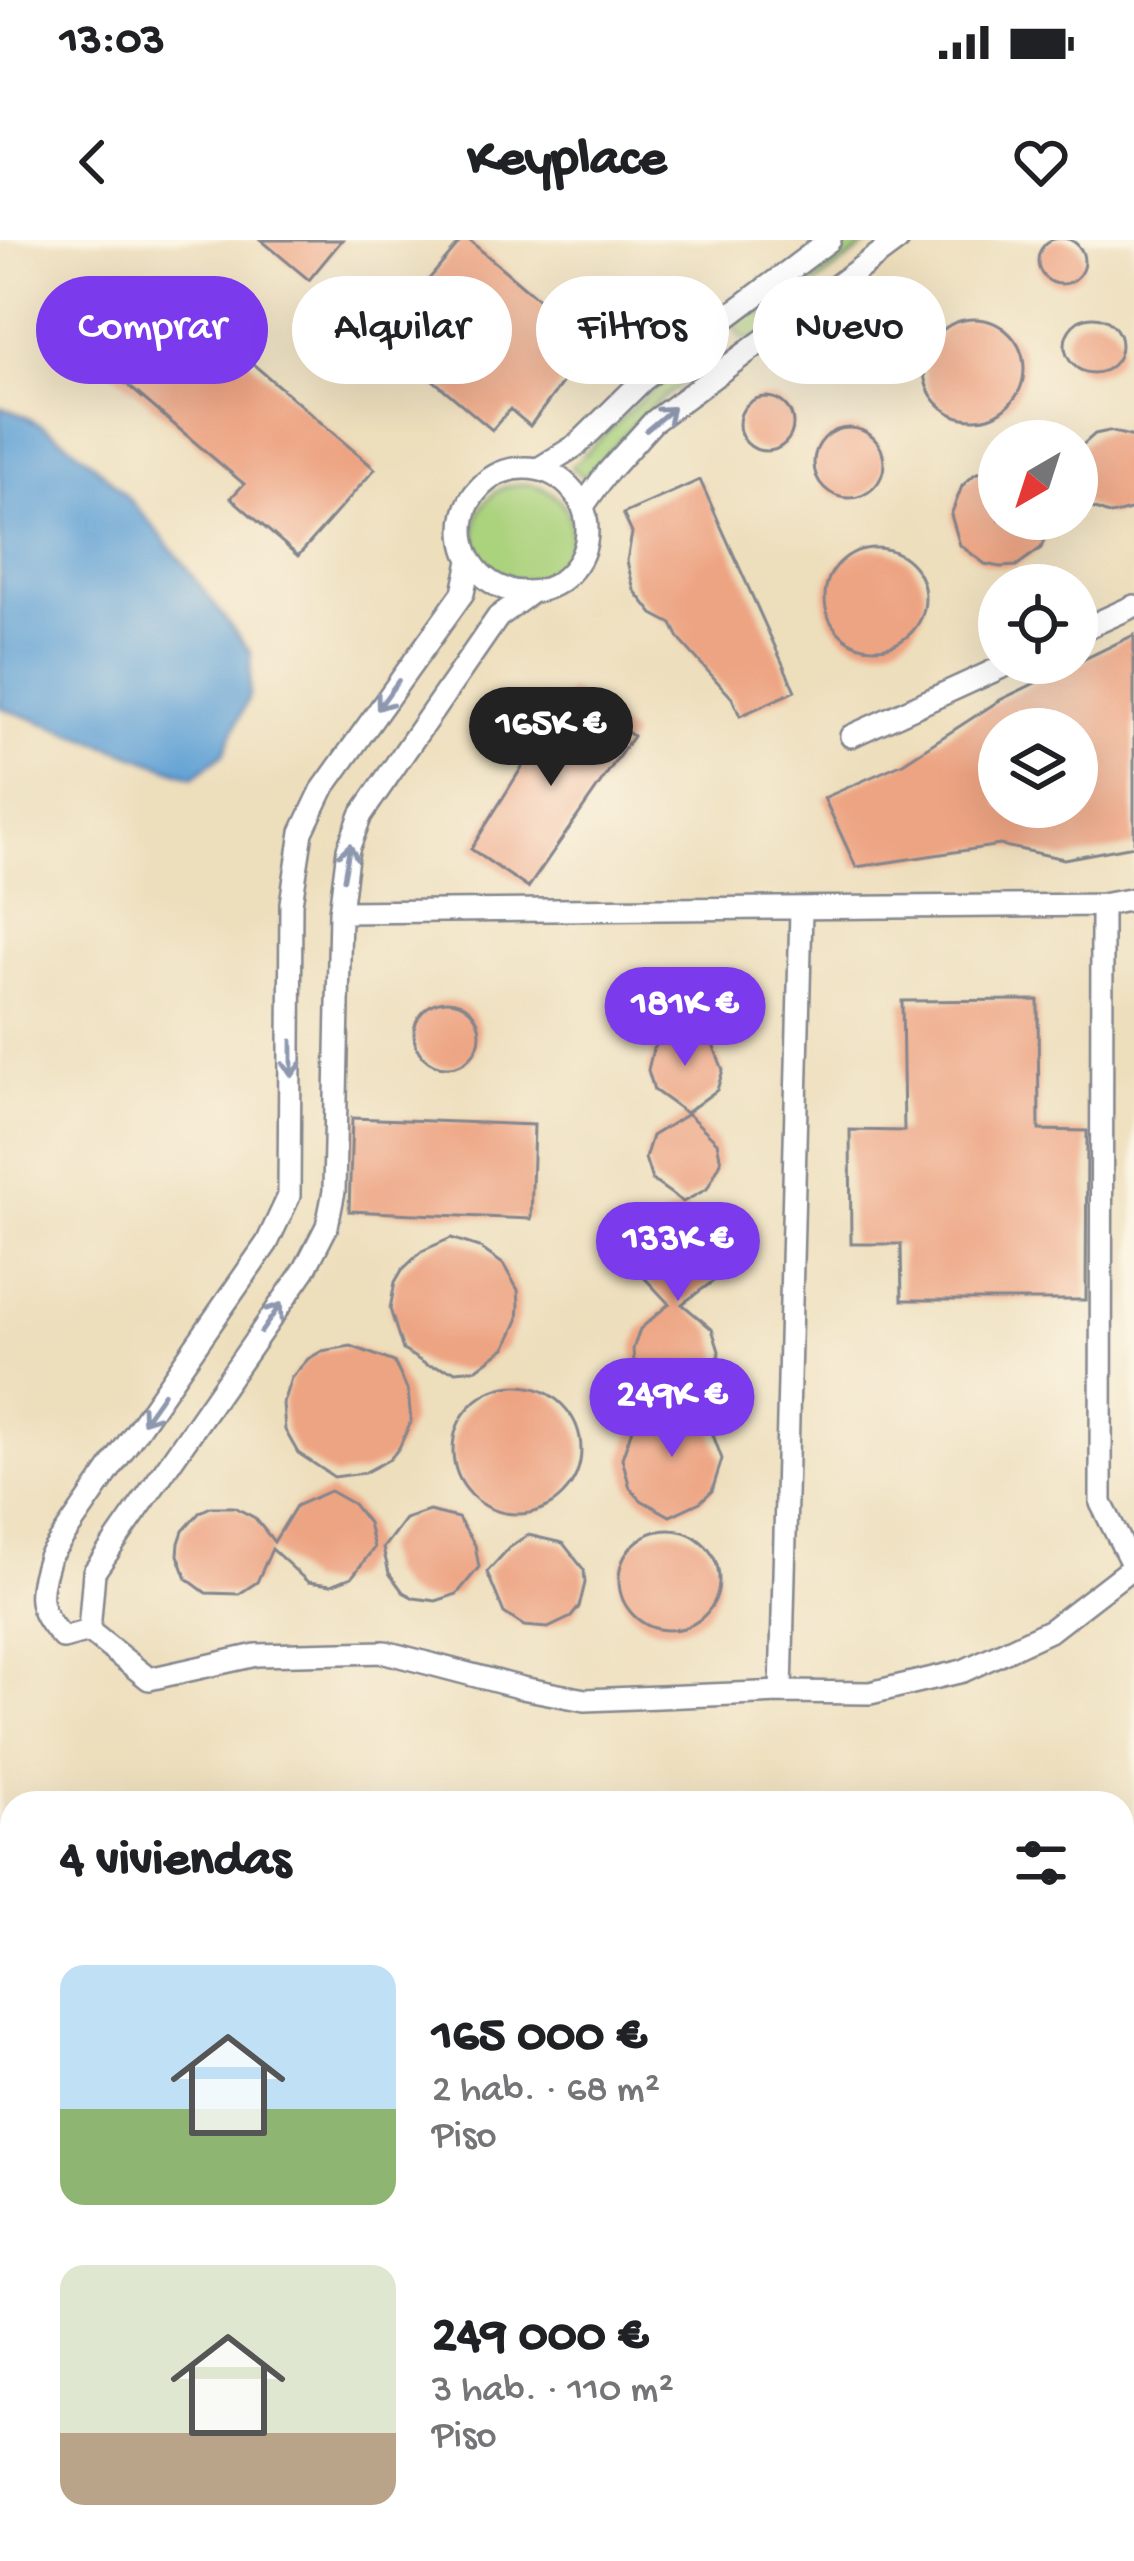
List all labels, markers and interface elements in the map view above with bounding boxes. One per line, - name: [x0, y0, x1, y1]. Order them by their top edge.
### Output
- text: 13:03: [60, 16, 165, 69]
- icon: back: [60, 129, 126, 195]
- icon: heart: [1008, 129, 1074, 195]
- text: Keyplace: [468, 130, 666, 194]
- chip: Comprar: [36, 276, 268, 384]
- chip: Alquilar: [292, 276, 512, 384]
- chip: Filtros: [536, 276, 729, 384]
- chip: Nuevo: [753, 276, 946, 384]
- one-way arrow: [644, 406, 675, 433]
- north arrow: [978, 420, 1098, 540]
- map controls: [978, 420, 1098, 828]
- button: locate: [978, 564, 1098, 684]
- one-way arrow: [376, 678, 402, 711]
- pin: 165K €: [453, 687, 649, 789]
- text: 165K €: [496, 703, 606, 749]
- button: layers: [978, 708, 1098, 828]
- one-way arrow: [337, 842, 360, 881]
- pin: 181K €: [587, 967, 783, 1069]
- text: 181K €: [632, 983, 738, 1029]
- one-way arrow: [281, 1039, 303, 1078]
- pin: 133K €: [580, 1202, 776, 1304]
- text: 133K €: [623, 1218, 733, 1264]
- one-way arrow: [258, 1302, 283, 1335]
- pin: 249K €: [574, 1358, 770, 1460]
- text: 249K €: [616, 1374, 728, 1420]
- one-way arrow: [141, 1391, 166, 1424]
- icon: filters: [1008, 1830, 1074, 1896]
- text: 4 viviendas: [60, 1833, 291, 1893]
- text: 165 000 €: [432, 2009, 647, 2069]
- icon: home: [156, 2013, 300, 2157]
- text: 2 hab. · 68 m²: [432, 2069, 660, 2115]
- text: Piso: [432, 2115, 497, 2161]
- text: 249 000 €: [432, 2309, 648, 2369]
- icon: home: [156, 2313, 300, 2457]
- text: 3 hab. · 110 m²: [432, 2369, 674, 2415]
- text: Piso: [432, 2415, 497, 2461]

